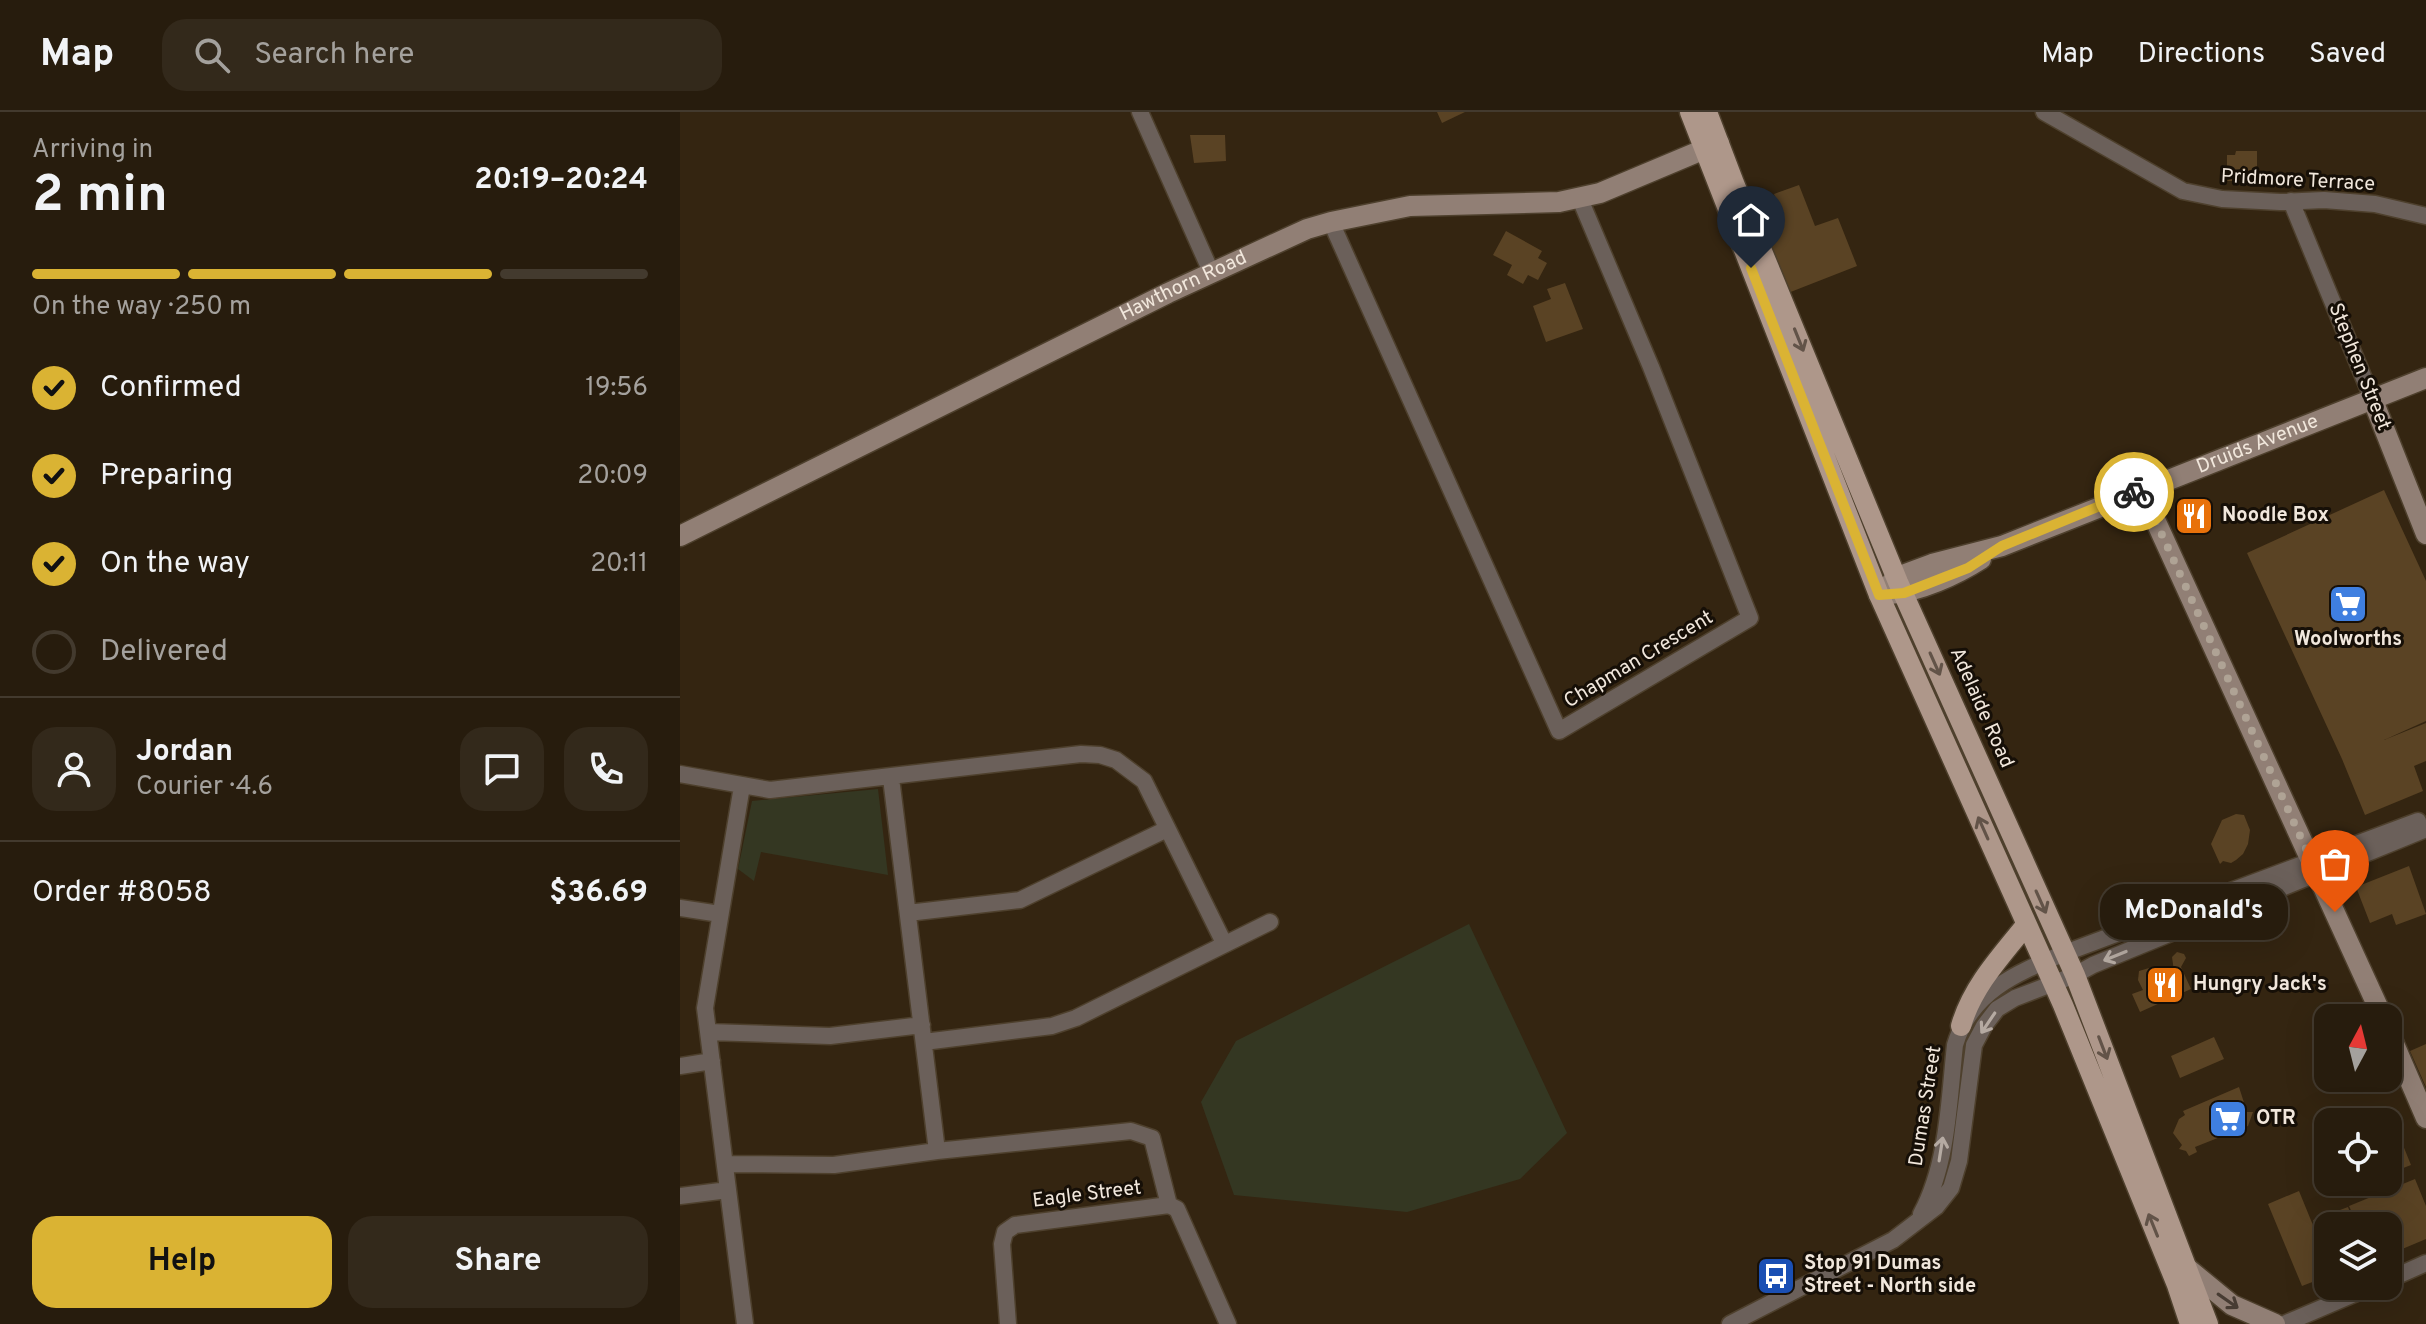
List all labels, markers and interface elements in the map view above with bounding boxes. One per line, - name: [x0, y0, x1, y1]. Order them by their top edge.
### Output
- search box: [162, 19, 722, 91]
- text: Map: [40, 31, 114, 80]
- icon: search: [190, 33, 234, 77]
- text: Search here: [254, 37, 414, 74]
- text: Map: [2041, 37, 2094, 73]
- text: Directions: [2138, 37, 2265, 73]
- text: Saved: [2309, 37, 2386, 73]
- text: Arriving in: [32, 134, 153, 167]
- text: 20:19–20:24: [474, 162, 648, 199]
- text: 2 min: [32, 164, 168, 230]
- street label: Pridmore Terrace: [2220, 164, 2376, 198]
- pin: [1717, 186, 1785, 268]
- icon: home: [1729, 198, 1773, 242]
- street label: Hawthorn Road: [1116, 245, 1251, 328]
- text: On the way · 250 m: [32, 291, 251, 324]
- street label: Stephen Street: [2322, 300, 2396, 434]
- one-way arrow: [1792, 327, 1807, 352]
- icon: check: [32, 366, 76, 410]
- text: Confirmed: [100, 370, 242, 407]
- text: 19:56: [585, 372, 648, 405]
- street label: Druids Avenue: [2193, 409, 2322, 481]
- courier: [2094, 452, 2174, 532]
- icon: check: [32, 454, 76, 498]
- text: Preparing: [100, 458, 233, 495]
- text: 20:09: [577, 460, 648, 493]
- icon: bike: [2112, 470, 2156, 514]
- restaurant icon: Noodle Box: [2173, 495, 2215, 537]
- place label: Noodle Box: [2222, 503, 2329, 529]
- icon: check: [32, 542, 76, 586]
- text: On the way: [100, 546, 250, 583]
- text: 20:11: [590, 548, 648, 581]
- supermarket icon: Woolworths: [2327, 583, 2369, 625]
- street label: Chapman Crescent: [1560, 605, 1718, 715]
- place label: Woolworths: [2294, 627, 2402, 653]
- text: Delivered: [100, 634, 228, 671]
- street label: Adelaide Road: [1943, 644, 2019, 772]
- one-way arrow: [1928, 652, 1943, 676]
- button: person: [32, 727, 116, 811]
- button: chat: [460, 727, 544, 811]
- button: phone: [564, 727, 648, 811]
- text: Jordan: [136, 734, 233, 771]
- text: Courier · 4.6: [136, 771, 273, 804]
- one-way arrow: [1975, 816, 1990, 840]
- pin: [2301, 830, 2369, 912]
- icon: bag: [2313, 842, 2357, 886]
- text: Order #8058: [32, 875, 212, 912]
- text: $36.69: [549, 875, 648, 912]
- callout: McDonald's: [2099, 884, 2287, 940]
- one-way arrow: [2035, 889, 2050, 914]
- text: McDonald's: [2124, 895, 2264, 928]
- one-way arrow: [2103, 949, 2128, 964]
- restaurant icon: Hungry Jack's: [2144, 964, 2186, 1006]
- place label: Hungry Jack's: [2193, 972, 2327, 998]
- north arrow: [2314, 1004, 2402, 1092]
- map controls: [2314, 1004, 2402, 1300]
- one-way arrow: [1980, 1011, 1996, 1033]
- one-way arrow: [2097, 1035, 2111, 1060]
- street label: Dumas Street: [1904, 1044, 1948, 1168]
- supermarket icon: OTR: [2207, 1098, 2249, 1140]
- place label: OTR: [2256, 1106, 2296, 1132]
- button: locate: [2314, 1108, 2402, 1196]
- one-way arrow: [1935, 1137, 1950, 1163]
- street label: Eagle Street: [1031, 1175, 1143, 1215]
- button: layers: [2314, 1212, 2402, 1300]
- one-way arrow: [2144, 1213, 2159, 1238]
- button: Help: [32, 1216, 332, 1308]
- button: Share: [348, 1216, 648, 1308]
- place label: Stop 91 Dumas Street - North side: [1804, 1251, 1976, 1300]
- bus stop icon: Stop 91 Dumas Street - North side: [1755, 1255, 1797, 1297]
- one-way arrow: [2217, 1293, 2239, 1309]

